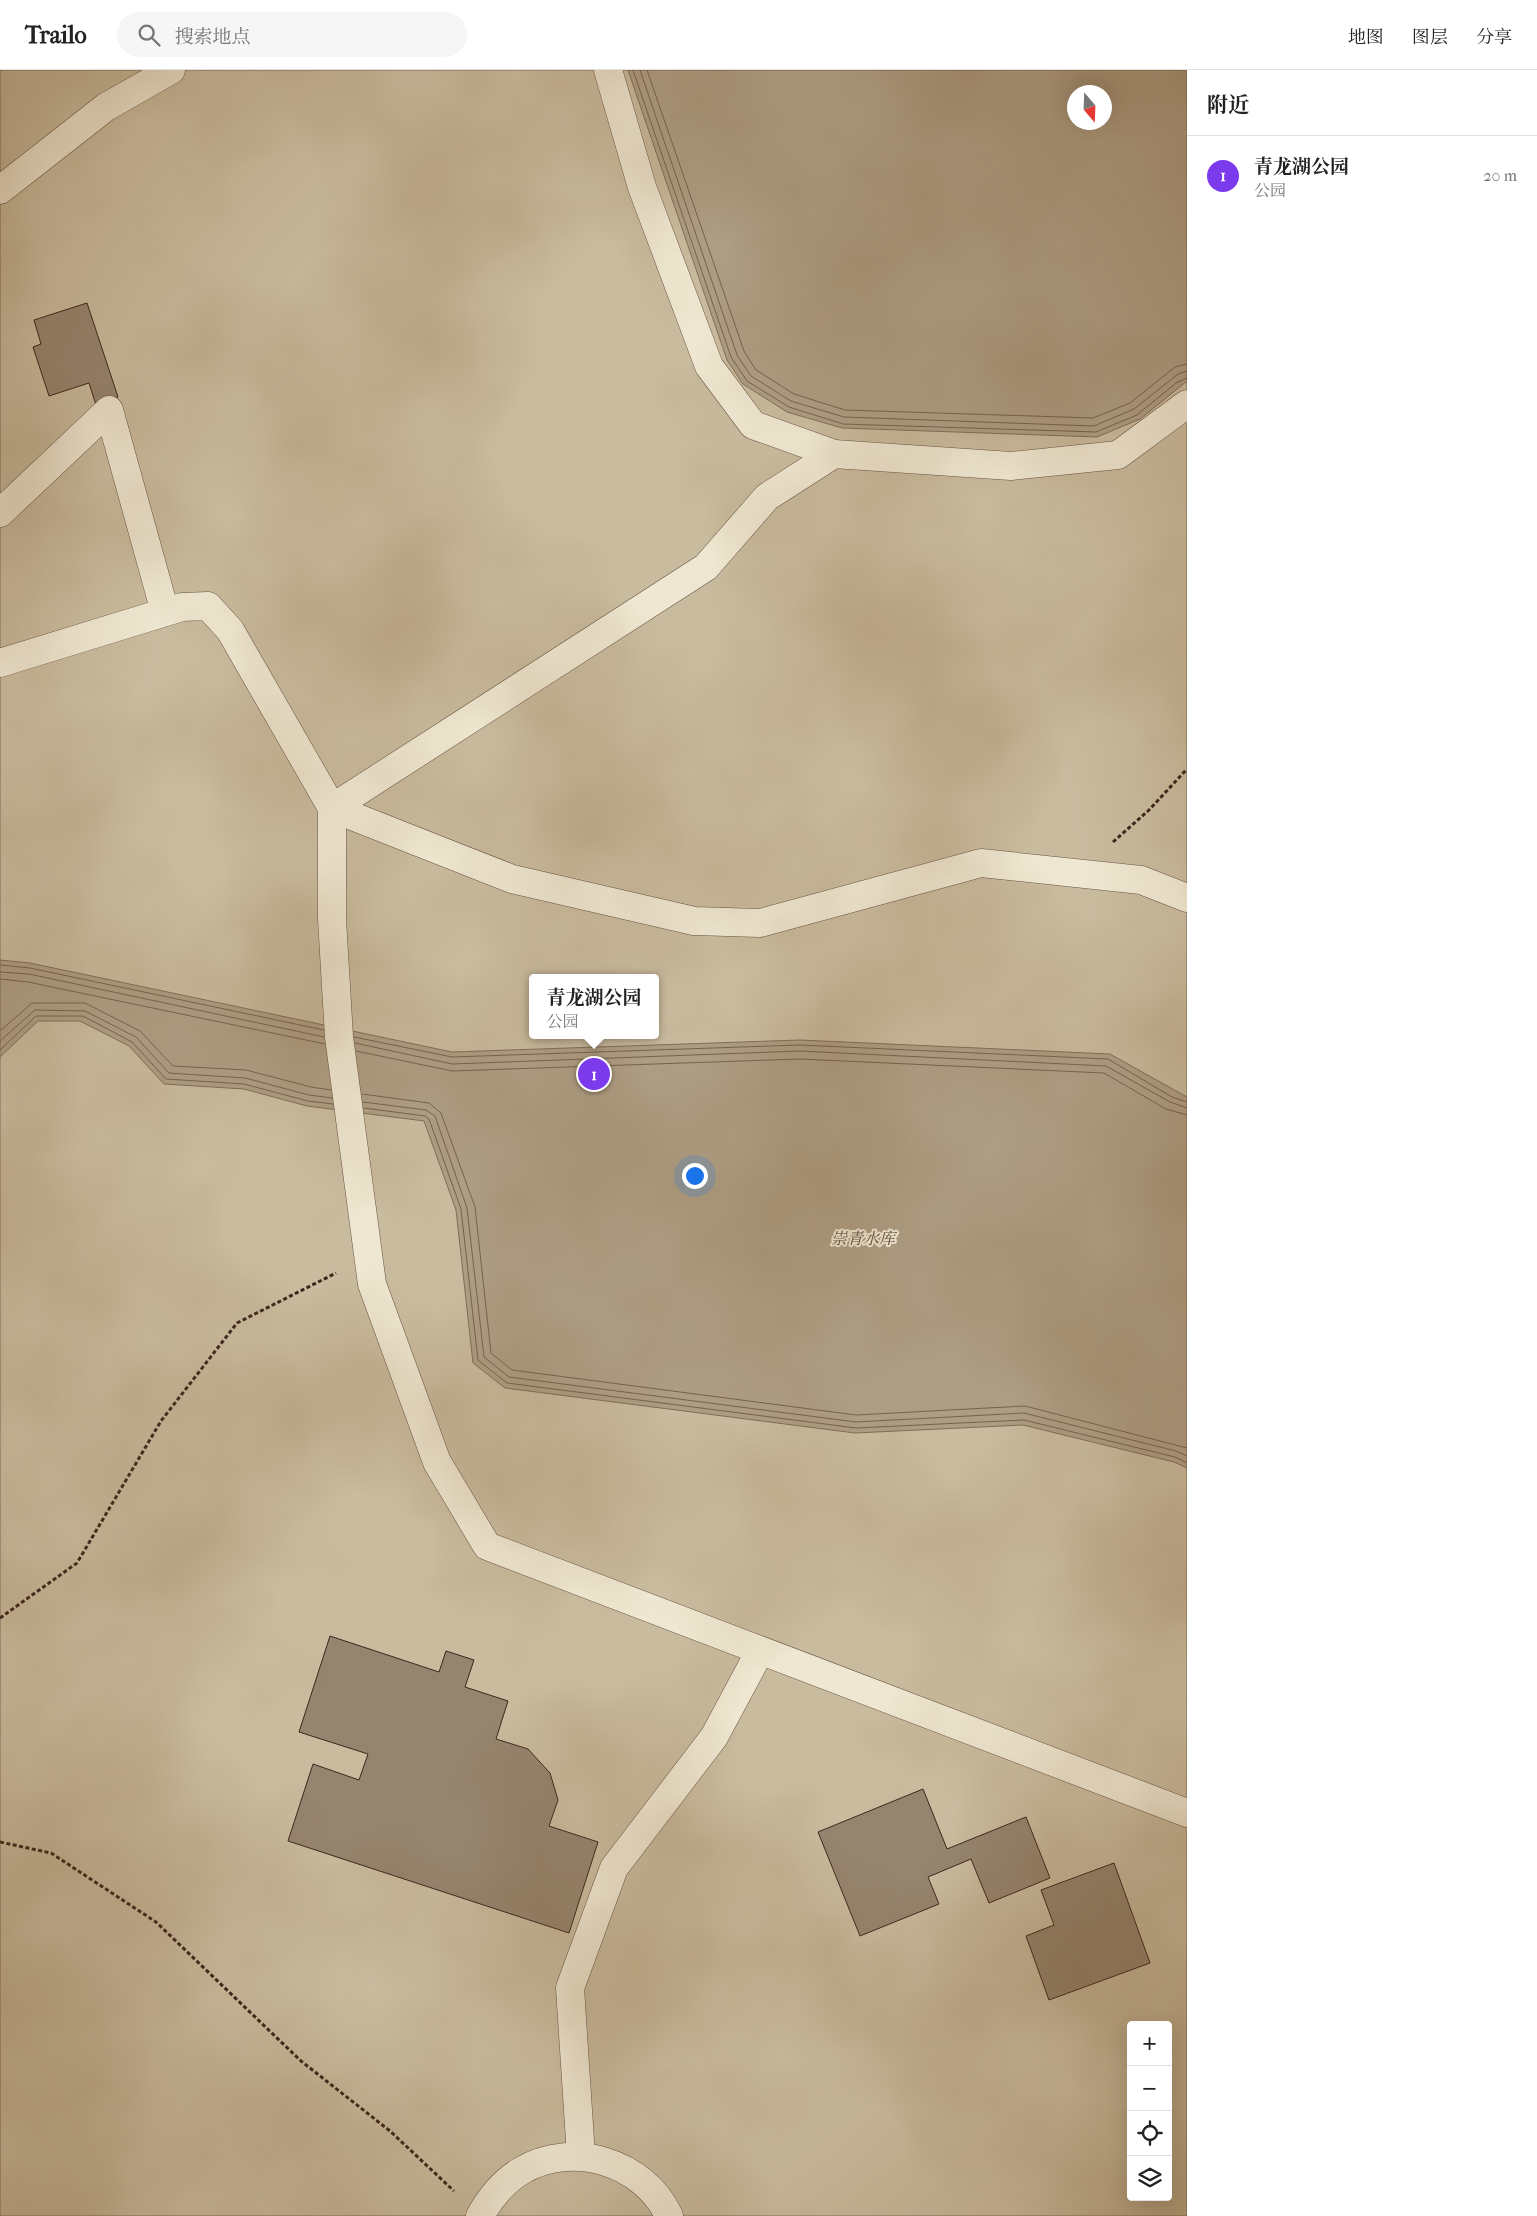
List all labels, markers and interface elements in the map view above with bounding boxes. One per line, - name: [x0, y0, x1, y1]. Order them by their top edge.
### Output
- search box: [117, 12, 467, 57]
- text: Trailo: [25, 21, 87, 49]
- icon: search: [135, 21, 163, 49]
- text: 搜索地点: [175, 26, 251, 48]
- text: 地图: [1348, 27, 1384, 48]
- text: 图层: [1412, 27, 1448, 48]
- text: 分享: [1476, 27, 1512, 48]
- north arrow: [1067, 85, 1112, 130]
- text: 附近: [1207, 93, 1249, 117]
- text: 青龙湖公园: [1254, 156, 1349, 178]
- text: 1: [1220, 166, 1226, 185]
- text: 20 m: [1483, 166, 1517, 185]
- text: 公园: [1254, 181, 1286, 200]
- popup: [529, 974, 659, 1039]
- text: 青龙湖公园: [546, 987, 642, 1009]
- text: 公园: [546, 1012, 579, 1031]
- pin: 1: [578, 1055, 610, 1093]
- your location: [682, 1163, 708, 1189]
- water label: 崇青水库: [831, 1229, 898, 1248]
- map controls: [1127, 2021, 1172, 2201]
- button: +: [1127, 2021, 1172, 2066]
- button: −: [1127, 2066, 1172, 2111]
- button: locate: [1127, 2111, 1172, 2156]
- button: layers: [1127, 2156, 1172, 2201]

